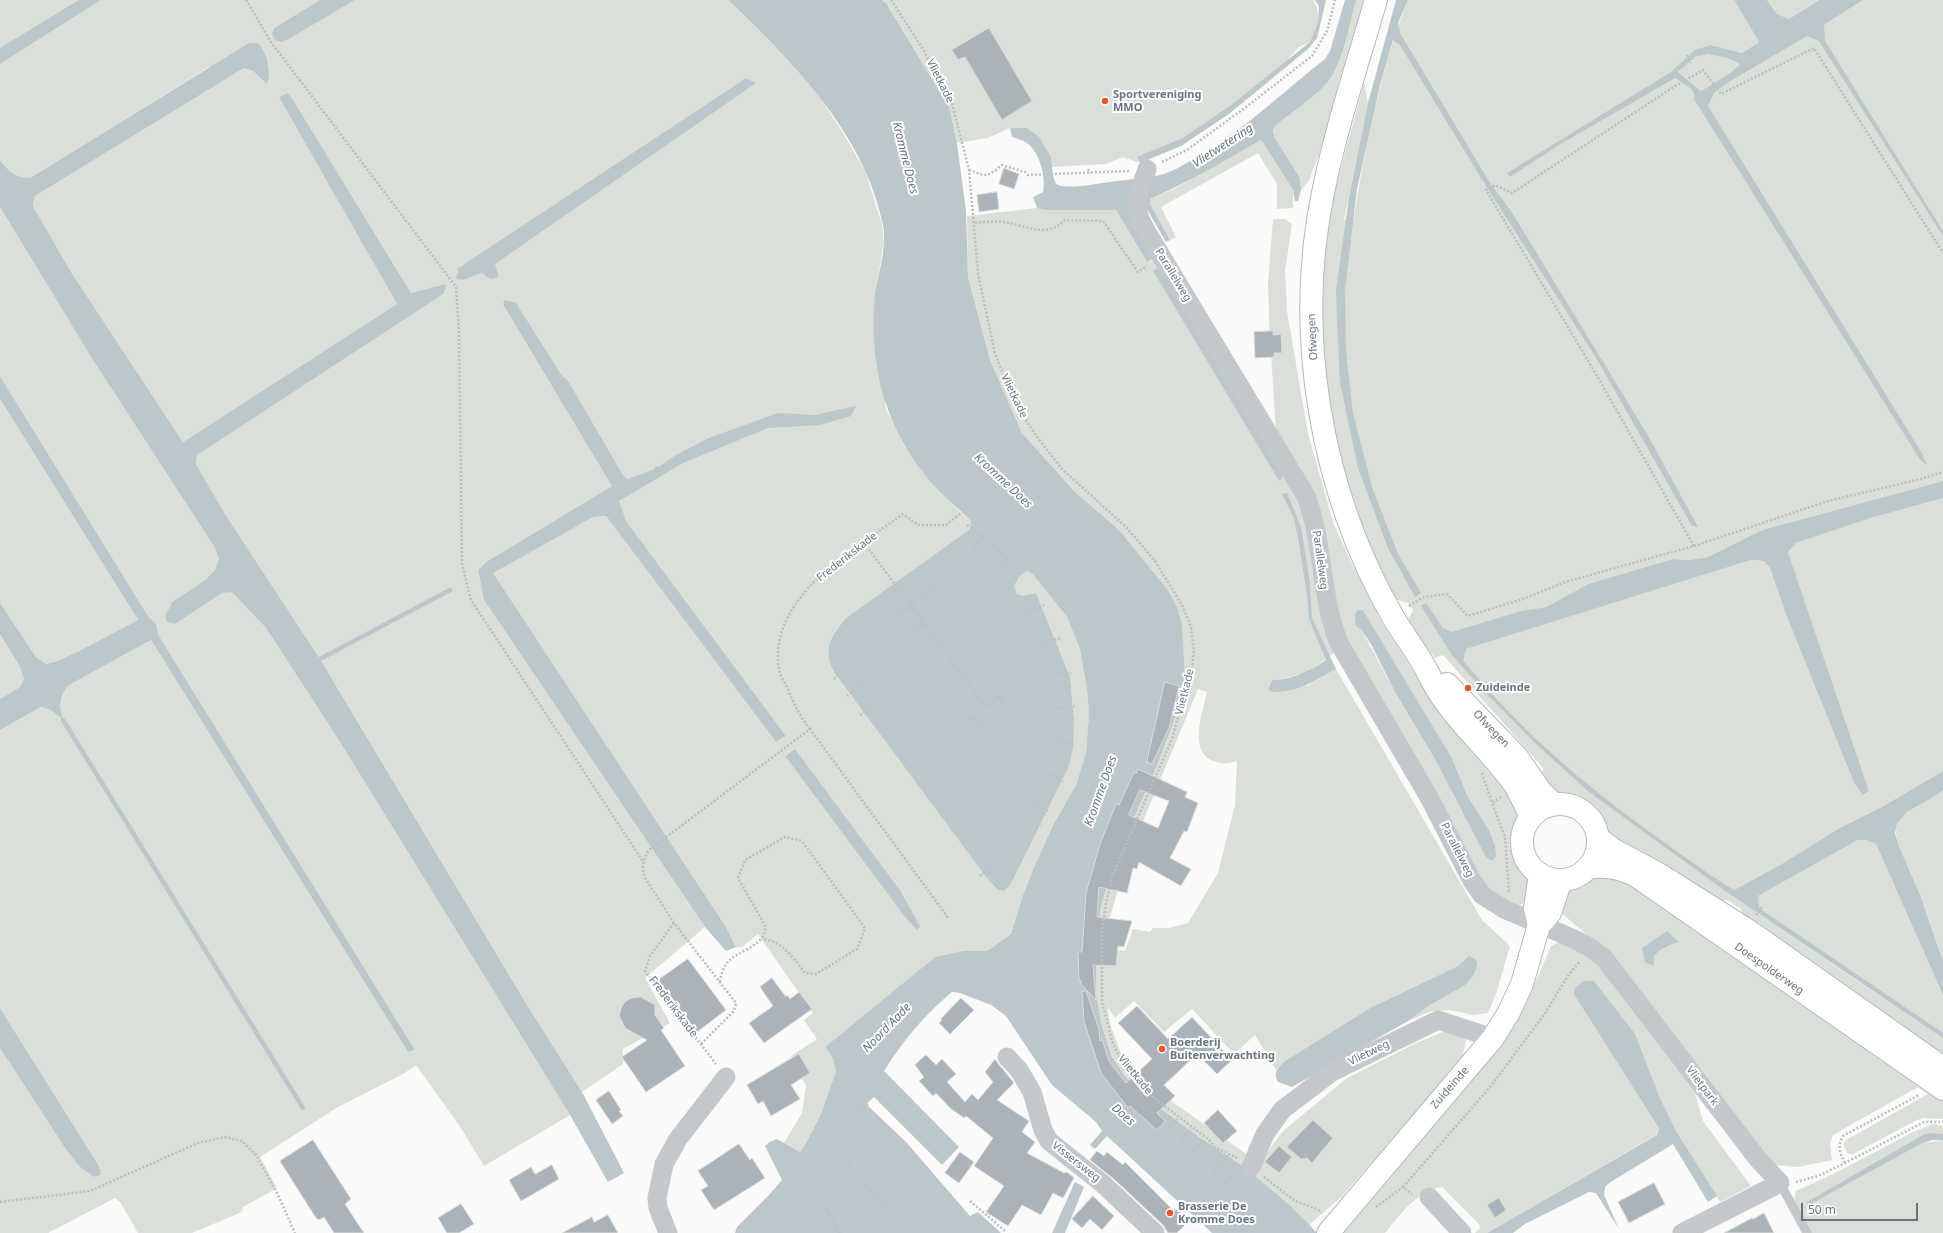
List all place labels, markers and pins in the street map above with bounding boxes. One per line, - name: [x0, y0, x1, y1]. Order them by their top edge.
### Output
- place label: Sportvereniging MMO: [1113, 88, 1201, 114]
- marker: Sportvereniging MMO: [1100, 96, 1110, 106]
- place label: Zuideinde: [1476, 681, 1530, 695]
- marker: Zuideinde: [1463, 683, 1473, 693]
- place label: Boerderij Buitenverwachting: [1170, 1036, 1275, 1062]
- marker: Boerderij Buitenverwachting: [1157, 1044, 1167, 1054]
- place label: Brasserie De Kromme Does: [1178, 1200, 1255, 1226]
- marker: Brasserie De Kromme Does: [1165, 1208, 1175, 1218]

